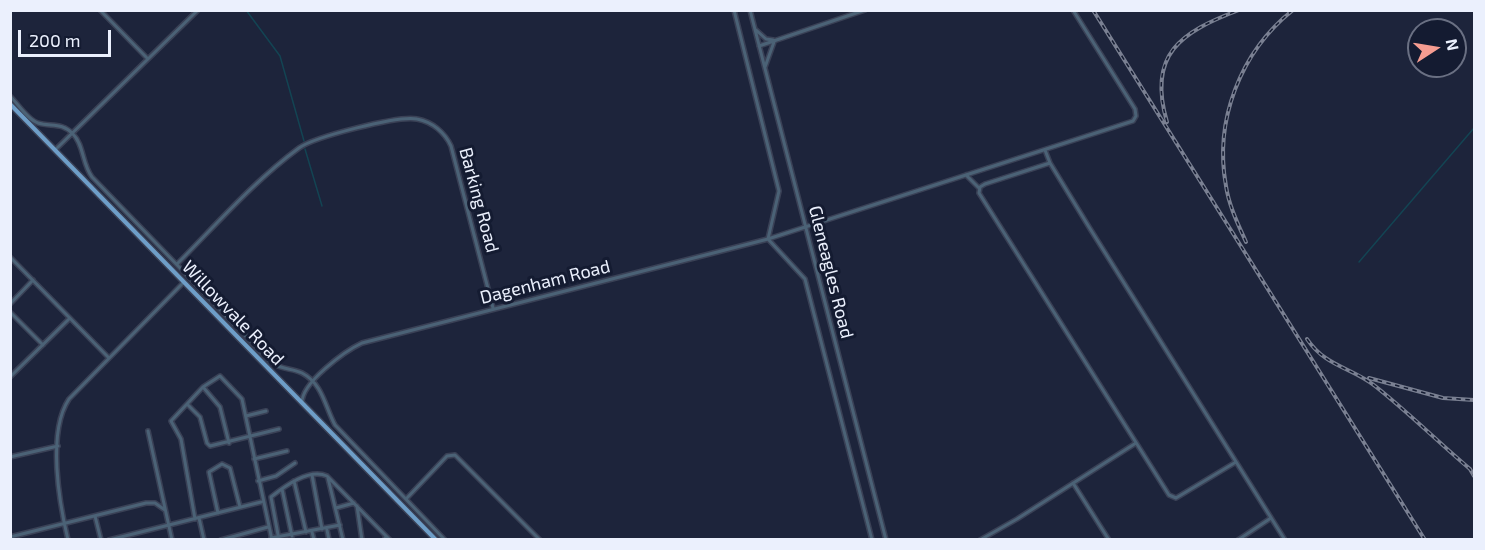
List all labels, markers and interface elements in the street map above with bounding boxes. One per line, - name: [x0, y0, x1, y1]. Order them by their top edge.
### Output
- scale bar: [21, 18, 114, 56]
- north arrow: [1407, 18, 1467, 78]
- text: 200 m: [29, 29, 81, 51]
- text: N: [1443, 37, 1464, 52]
- street label: Barking Road: [455, 145, 503, 255]
- street label: Gleneagles Road: [804, 203, 858, 341]
- street label: Dagenham Road: [478, 255, 612, 309]
- street label: Willowvale Road: [178, 256, 288, 370]

